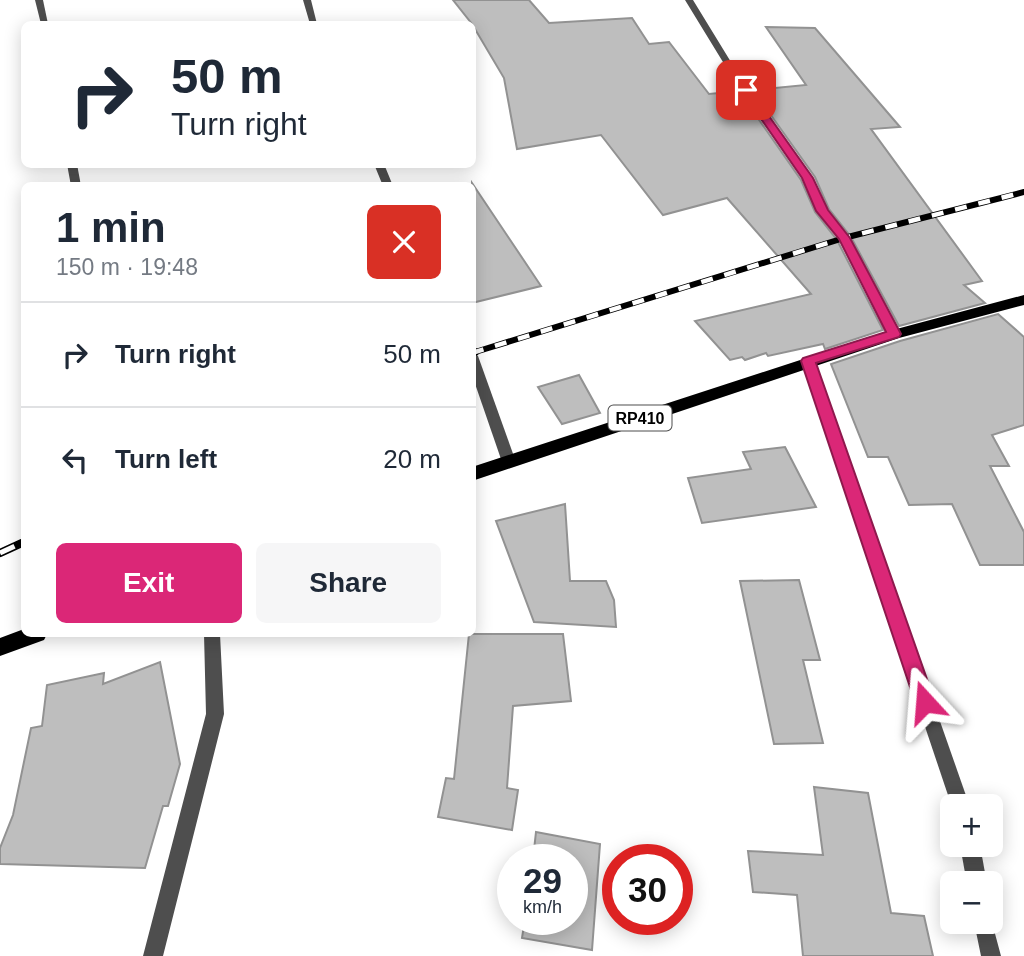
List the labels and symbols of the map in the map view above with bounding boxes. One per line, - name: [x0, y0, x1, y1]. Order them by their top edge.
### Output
- pin: [716, 60, 776, 120]
- road number: RP410: [608, 406, 672, 430]
- position arrow: [888, 665, 962, 739]
- speed limit sign: 30: [602, 844, 693, 935]

